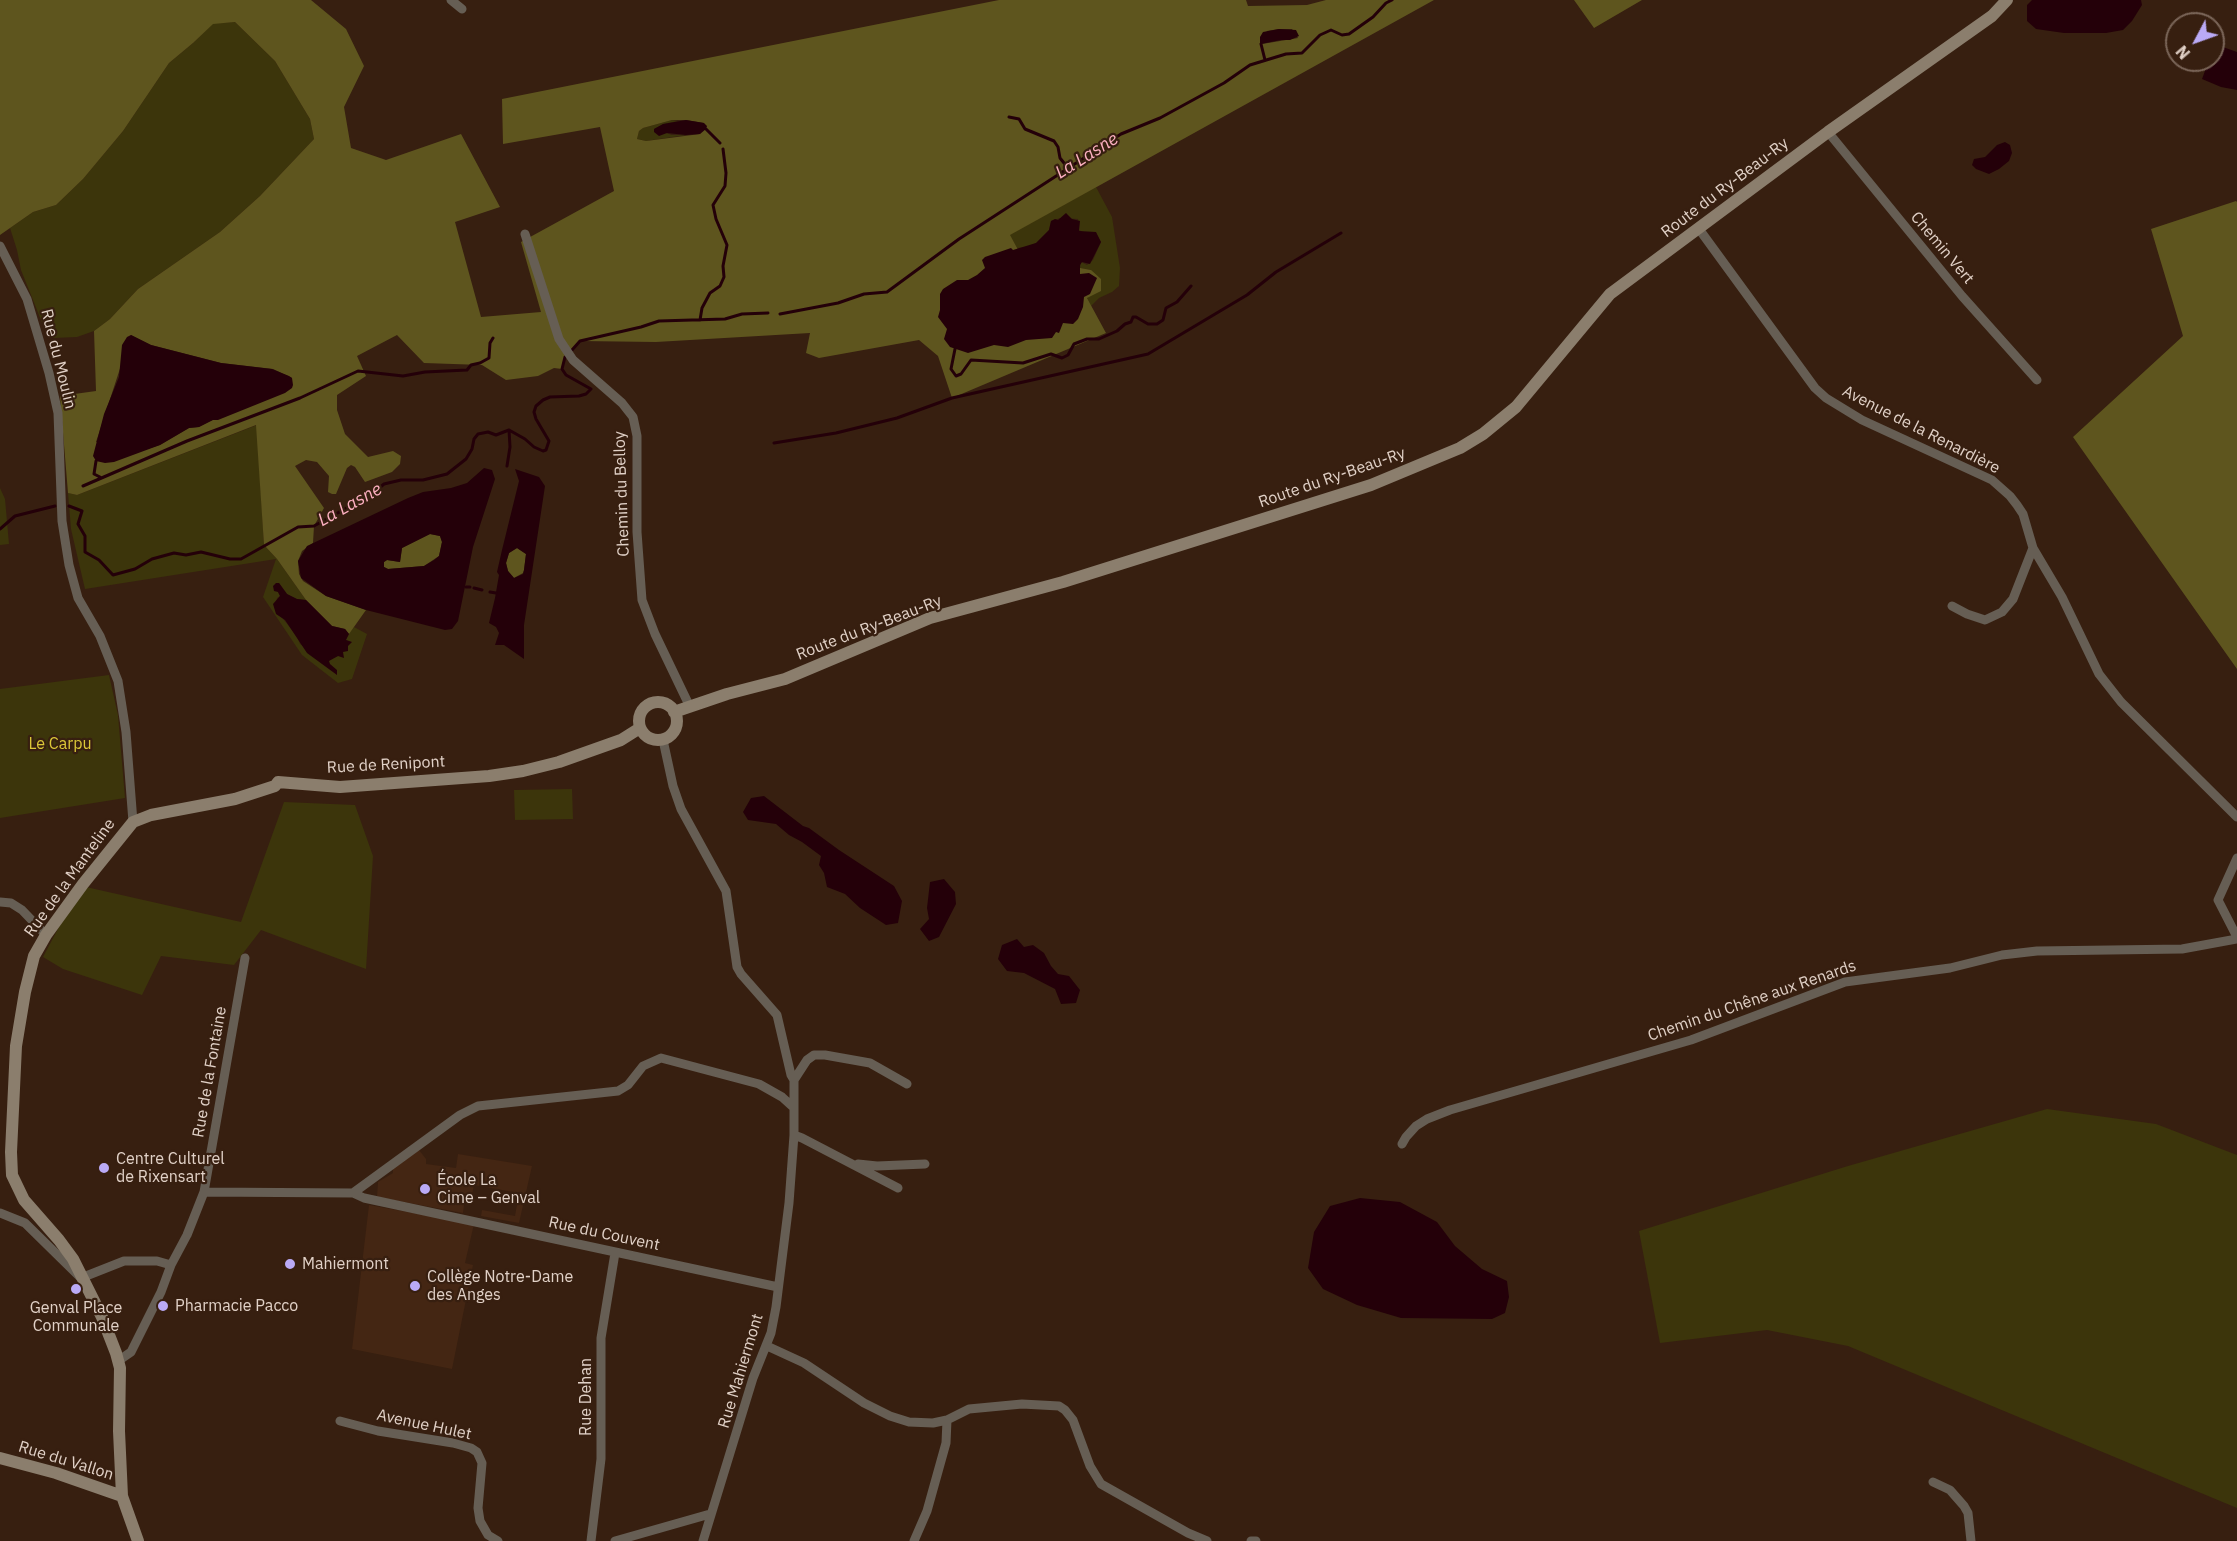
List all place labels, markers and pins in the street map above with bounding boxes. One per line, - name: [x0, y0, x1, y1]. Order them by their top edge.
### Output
- place label: Centre Culturel de Rixensart: [116, 1149, 225, 1187]
- marker: Centre Culturel de Rixensart: [97, 1161, 111, 1175]
- place label: École La Cime – Genval: [437, 1170, 540, 1208]
- marker: École La Cime – Genval: [418, 1182, 432, 1196]
- place label: Mahiermont: [302, 1254, 389, 1274]
- marker: Mahiermont: [283, 1257, 297, 1271]
- place label: Collège Notre-Dame des Anges: [427, 1267, 573, 1305]
- marker: Collège Notre-Dame des Anges: [408, 1279, 422, 1293]
- marker: Genval Place Communale: [69, 1282, 83, 1296]
- place label: Pharmacie Pacco: [175, 1296, 298, 1316]
- place label: Genval Place Communale: [30, 1298, 122, 1336]
- marker: Pharmacie Pacco: [156, 1299, 170, 1313]

